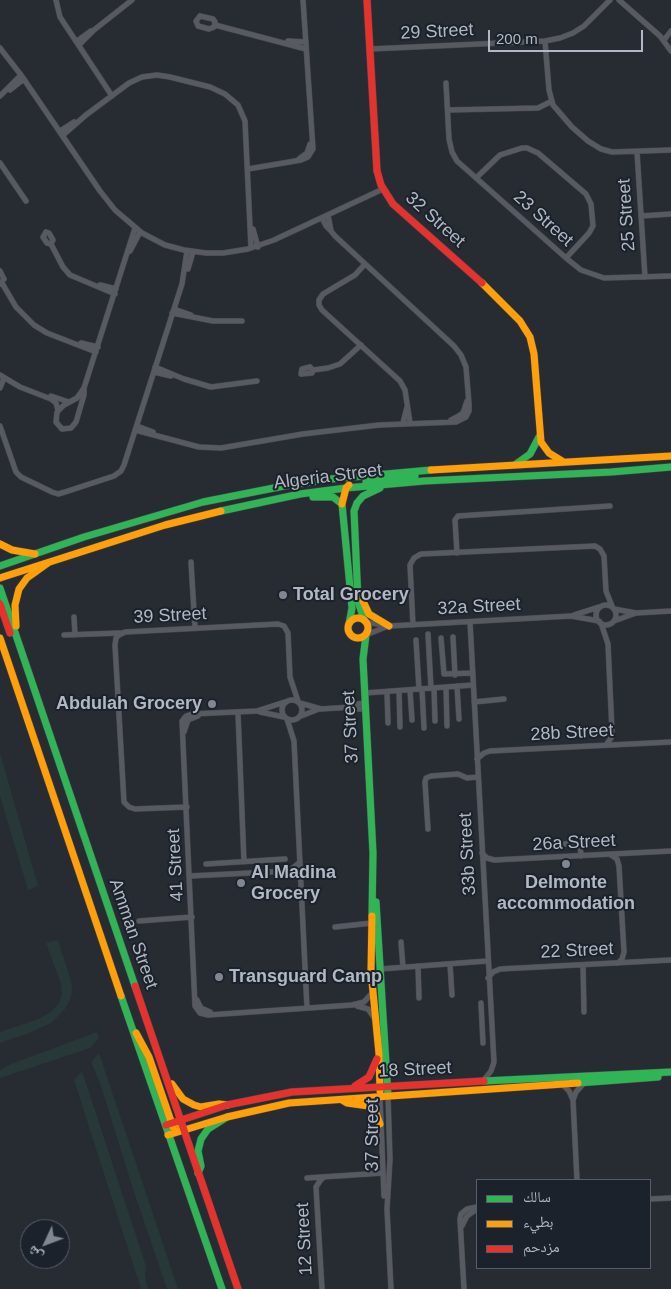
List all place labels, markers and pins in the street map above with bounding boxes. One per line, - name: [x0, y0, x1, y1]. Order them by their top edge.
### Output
- place label: Total Grocery: [293, 584, 409, 606]
- marker: Total Grocery: [277, 589, 289, 601]
- place label: Abdulah Grocery: [56, 693, 202, 715]
- marker: Abdulah Grocery: [206, 698, 218, 710]
- marker: Delmonte accommodation: [560, 858, 572, 870]
- place label: Al Madina Grocery: [251, 862, 336, 904]
- place label: Delmonte accommodation: [497, 872, 635, 914]
- marker: Al Madina Grocery: [235, 877, 247, 889]
- place label: Transguard Camp: [229, 966, 382, 988]
- marker: Transguard Camp: [213, 971, 225, 983]

